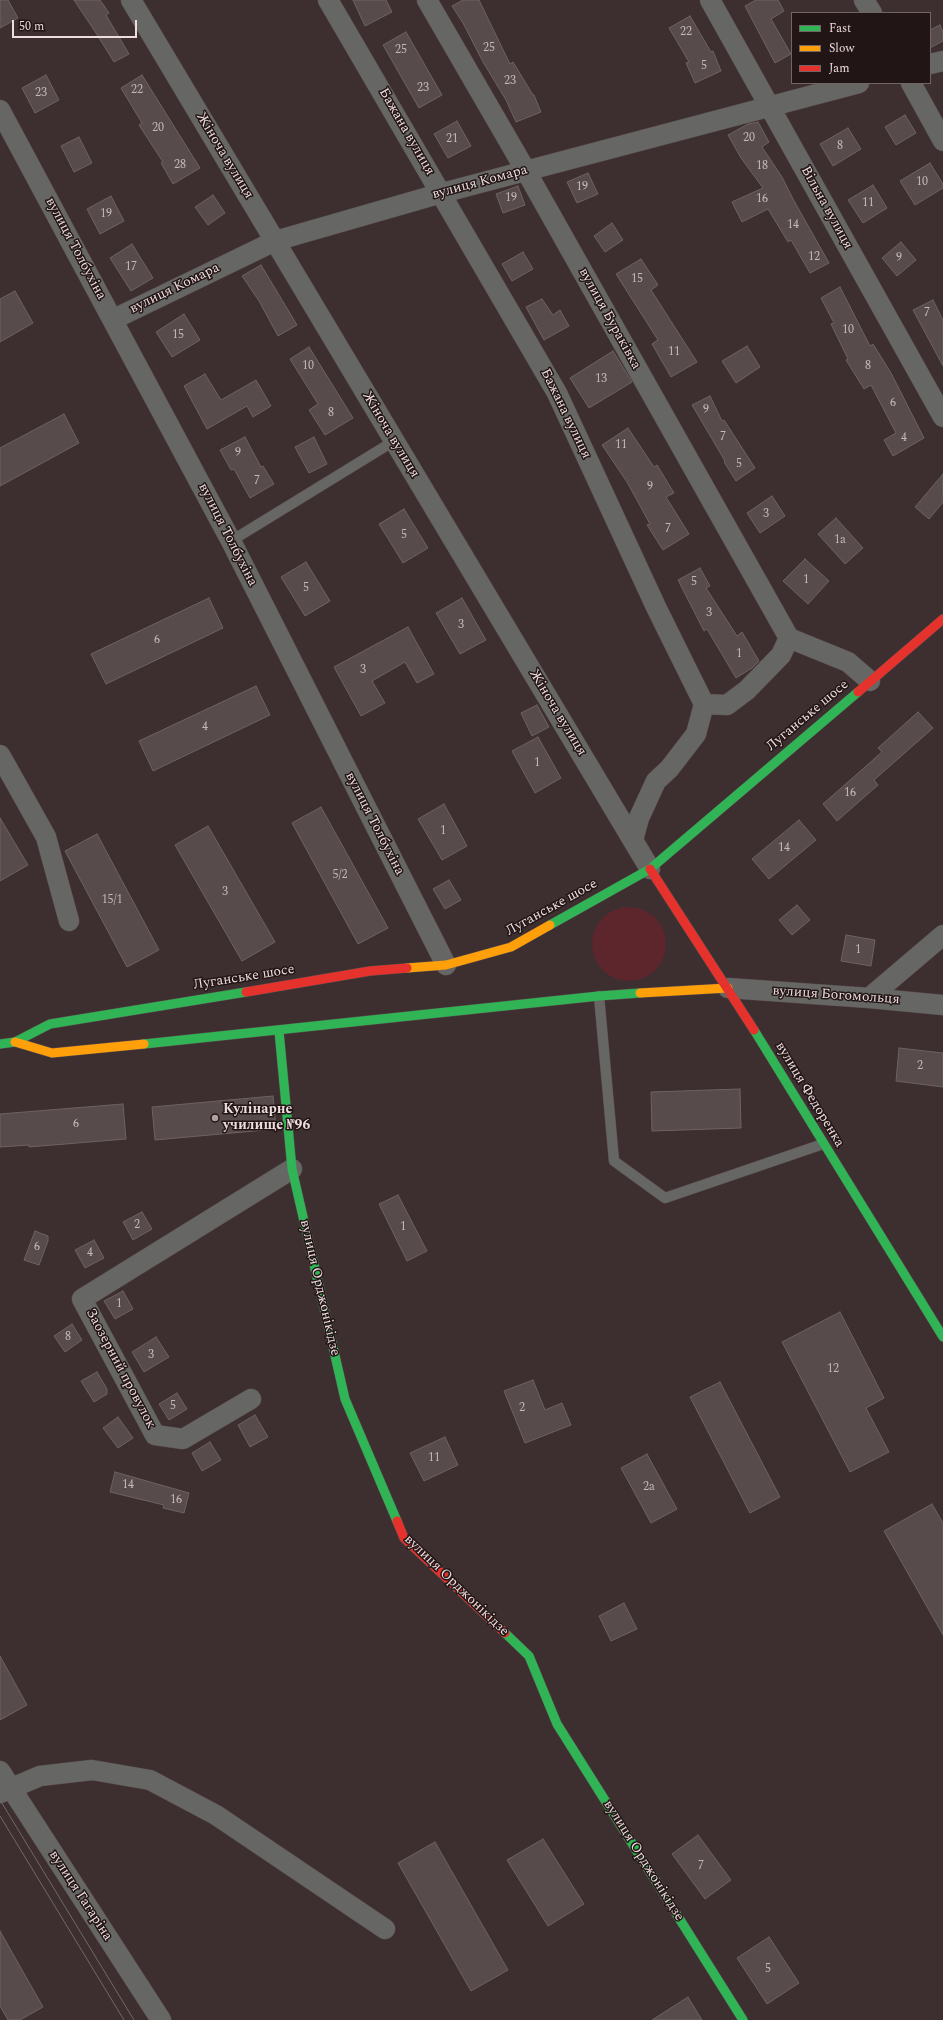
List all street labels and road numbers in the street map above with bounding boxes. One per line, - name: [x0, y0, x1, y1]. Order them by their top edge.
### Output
- street label: Бажана вулиця: [374, 85, 438, 179]
- street label: Жіноча вулиця: [192, 110, 256, 202]
- street label: вулиця Комара: [431, 162, 529, 204]
- street label: Вільна вулиця: [796, 164, 856, 252]
- street label: вулиця Толбухіна: [41, 195, 109, 303]
- street label: вулиця Комара: [127, 260, 223, 318]
- street label: вулиця Бураківка: [574, 265, 644, 373]
- street label: Бажана вулиця: [536, 366, 594, 462]
- street label: Жіноча вулиця: [358, 389, 422, 481]
- street label: вулиця Толбухіна: [194, 481, 260, 589]
- street label: Жіноча вулиця: [525, 667, 589, 759]
- street label: Луганське шосе: [763, 677, 853, 755]
- street label: вулиця Толбухіна: [341, 770, 407, 878]
- street label: Луганське шосе: [503, 876, 601, 940]
- street label: Луганське шосе: [192, 962, 296, 994]
- street label: вулиця Богомольця: [772, 983, 900, 1009]
- street label: вулиця Федоренка: [771, 1039, 847, 1151]
- street label: вулиця Орджонікідзе: [295, 1218, 343, 1358]
- street label: Заозерний провулок: [81, 1306, 159, 1432]
- street label: вулиця Орджонікідзе: [400, 1532, 512, 1640]
- street label: вулиця Орджонікідзе: [599, 1798, 687, 1924]
- street label: вулиця Гагаріна: [45, 1848, 115, 1944]

